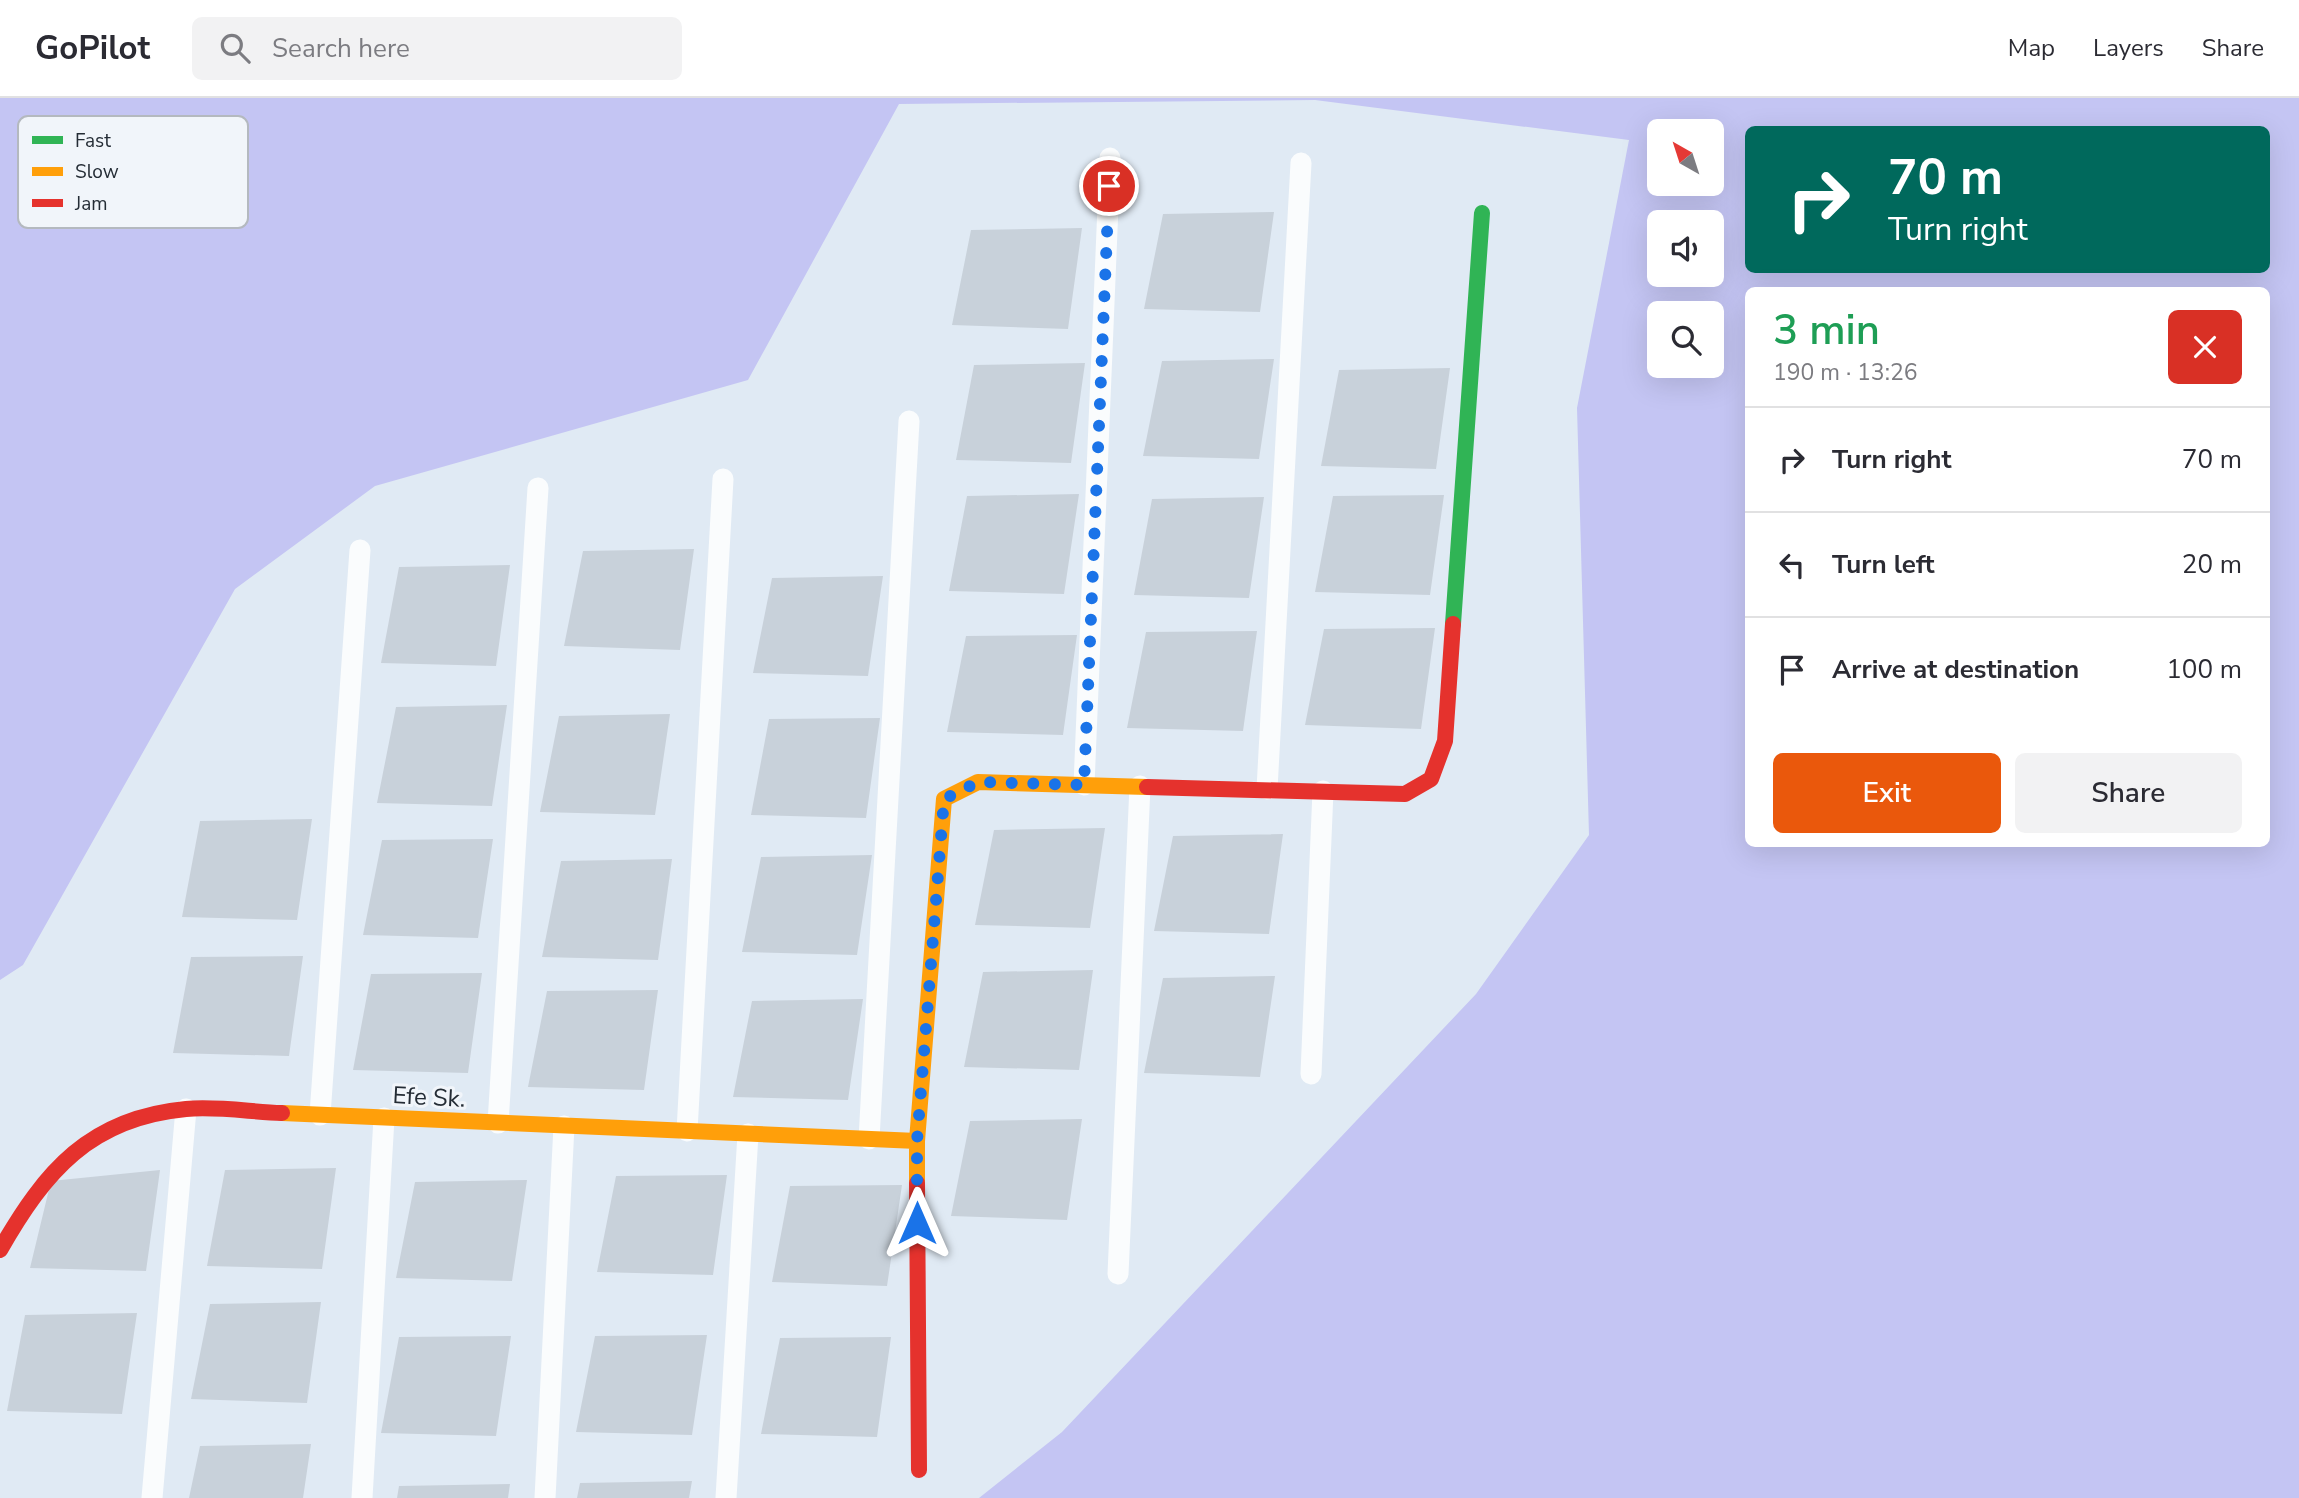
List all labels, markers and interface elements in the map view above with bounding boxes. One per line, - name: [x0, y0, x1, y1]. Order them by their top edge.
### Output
- search box: [192, 17, 682, 80]
- text: GoPilot: [35, 26, 150, 71]
- icon: search: [216, 29, 254, 67]
- text: Search here: [272, 31, 410, 66]
- text: Map: [2008, 32, 2055, 64]
- text: Layers: [2093, 32, 2164, 64]
- text: Share: [2202, 32, 2264, 64]
- legend: [18, 116, 248, 228]
- north arrow: [1647, 119, 1724, 196]
- map controls: [1647, 119, 1724, 378]
- text: Fast: [75, 128, 111, 154]
- text: 70 m: [1888, 144, 2003, 211]
- icon: right: [1773, 154, 1864, 245]
- pin: [1079, 156, 1139, 216]
- text: Slow: [75, 159, 119, 185]
- icon: arrive: [1090, 167, 1128, 205]
- text: Jam: [74, 191, 108, 217]
- text: Turn right: [1888, 208, 2028, 251]
- button: sound: [1647, 210, 1724, 287]
- button: search: [1647, 301, 1724, 378]
- text: 3 min: [1773, 302, 1880, 359]
- button: close: [2168, 310, 2242, 384]
- text: 190 m · 13:26: [1773, 357, 1918, 388]
- icon: right: [1773, 441, 1811, 479]
- text: Turn right: [1832, 442, 1951, 477]
- text: 70 m: [2182, 442, 2242, 477]
- icon: left: [1773, 546, 1811, 584]
- text: Turn left: [1832, 547, 1935, 582]
- text: 20 m: [2182, 547, 2242, 582]
- icon: arrive: [1773, 651, 1811, 689]
- text: Arrive at destination: [1832, 652, 2079, 687]
- text: 100 m: [2166, 652, 2242, 687]
- button: Exit: [1773, 753, 2001, 833]
- button: Share: [2015, 753, 2242, 833]
- street label: Efe Sk.: [392, 1079, 466, 1115]
- position arrow: [880, 1186, 954, 1260]

